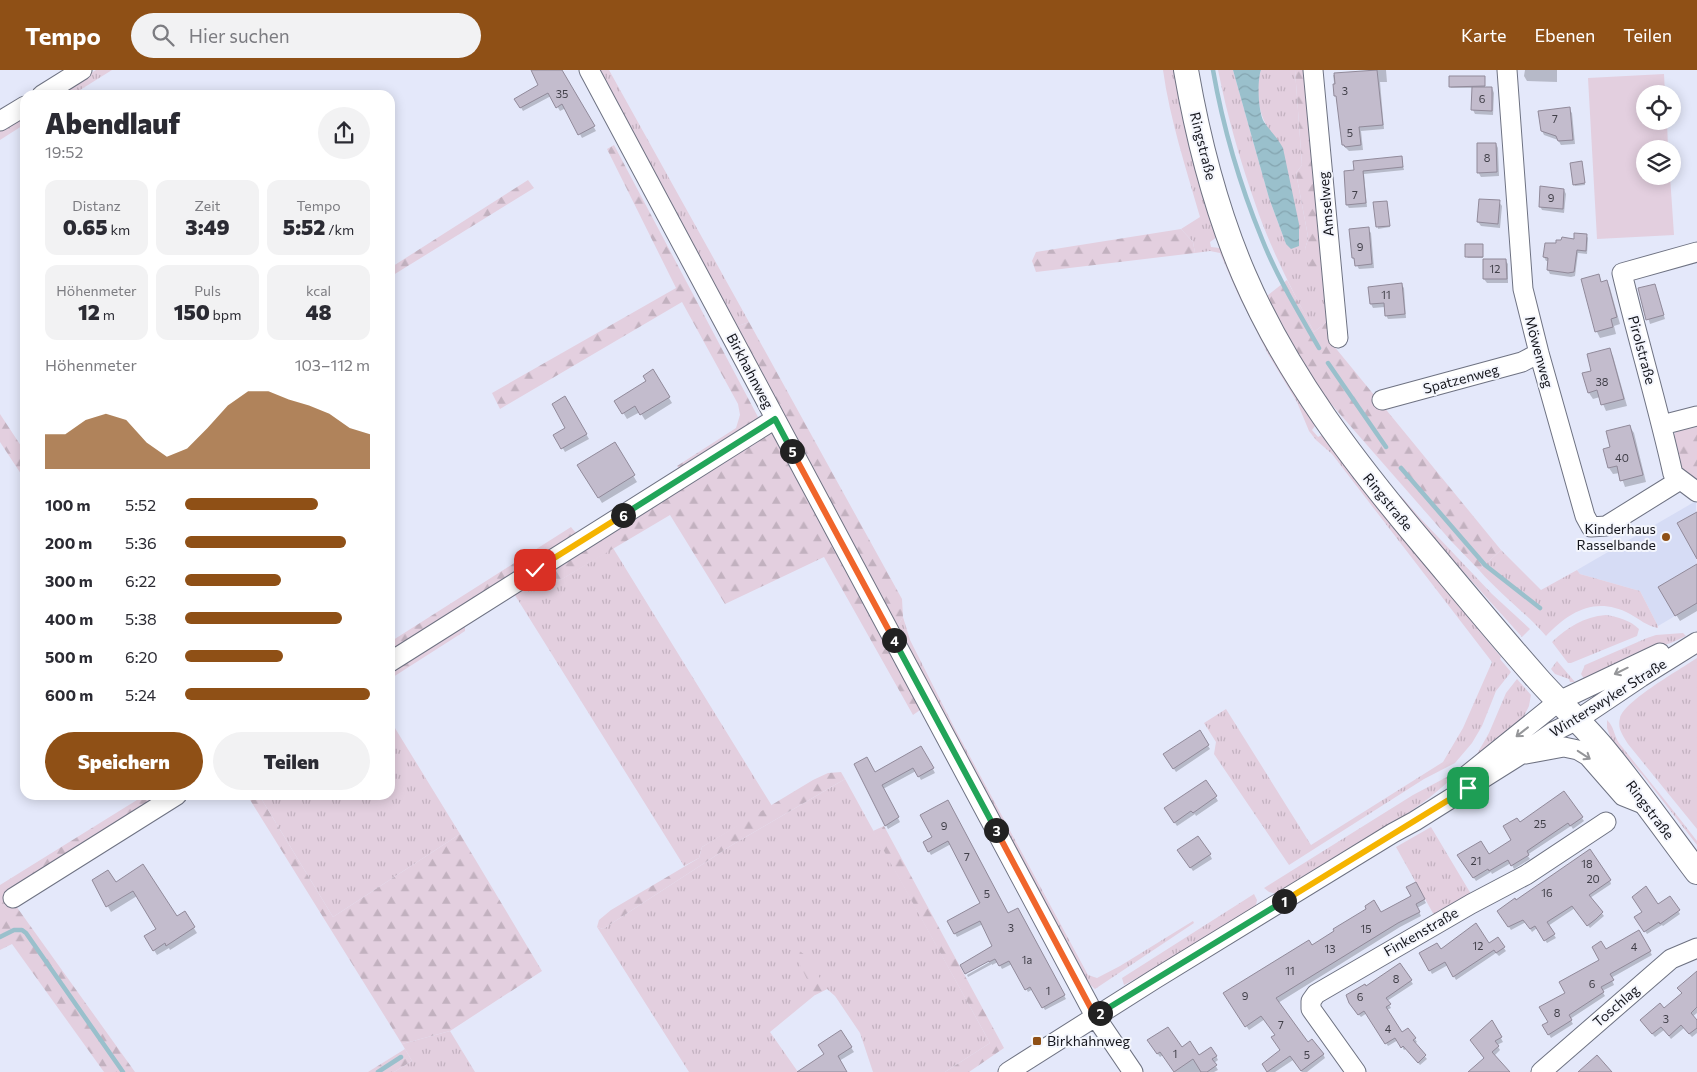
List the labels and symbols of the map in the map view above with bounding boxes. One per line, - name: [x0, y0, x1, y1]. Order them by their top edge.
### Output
- house number: 3: [1342, 84, 1348, 97]
- house number: 35: [556, 87, 568, 100]
- house number: 6: [1479, 92, 1486, 105]
- street label: Ringstraße: [1187, 110, 1220, 182]
- house number: 7: [1552, 112, 1558, 125]
- house number: 5: [1347, 126, 1353, 139]
- house number: 8: [1484, 151, 1491, 164]
- street label: Amselweg: [1314, 170, 1337, 237]
- house number: 7: [1352, 188, 1358, 201]
- house number: 9: [1548, 191, 1555, 204]
- house number: 9: [1357, 240, 1364, 253]
- house number: 12: [1490, 262, 1500, 275]
- house number: 11: [1381, 288, 1391, 301]
- street label: Möwenweg: [1522, 314, 1557, 390]
- street label: Pirolstraße: [1625, 314, 1660, 386]
- street label: Birkhahnweg: [723, 330, 778, 412]
- street label: Spatzenweg: [1421, 360, 1501, 397]
- house number: 38: [1596, 375, 1609, 388]
- pin: 5: [780, 438, 804, 464]
- house number: 40: [1615, 451, 1629, 464]
- street label: Ringstraße: [1360, 469, 1417, 534]
- pin: 6: [610, 502, 636, 528]
- place label: Kinderhaus Rasselbande: [1577, 520, 1656, 553]
- marker: Kinderhaus Rasselbande: [1660, 531, 1672, 543]
- pin: [514, 549, 556, 591]
- pin: 4: [882, 628, 906, 652]
- street label: Winterswyker Straße: [1546, 655, 1669, 740]
- one-way arrow: [1614, 667, 1629, 677]
- one-way arrow: [1516, 727, 1529, 738]
- one-way arrow: [1577, 749, 1591, 760]
- pin: [1447, 767, 1489, 809]
- street label: Ringstraße: [1623, 777, 1678, 842]
- house number: 25: [1534, 817, 1546, 830]
- pin: 3: [984, 818, 1008, 842]
- house number: 9: [941, 819, 948, 832]
- house number: 7: [964, 850, 970, 863]
- house number: 21: [1471, 854, 1481, 867]
- house number: 18: [1581, 857, 1593, 870]
- house number: 20: [1586, 872, 1600, 885]
- house number: 16: [1541, 886, 1553, 899]
- house number: 5: [984, 887, 990, 900]
- pin: 1: [1272, 888, 1296, 914]
- street label: Finkenstraße: [1381, 903, 1461, 960]
- house number: 3: [1008, 921, 1014, 934]
- house number: 15: [1360, 922, 1372, 935]
- house number: 12: [1473, 939, 1483, 952]
- house number: 4: [1631, 940, 1638, 953]
- house number: 13: [1325, 942, 1335, 955]
- house number: 1a: [1022, 953, 1032, 966]
- house number: 11: [1285, 964, 1295, 977]
- house number: 8: [1393, 972, 1400, 985]
- house number: 6: [1589, 977, 1596, 990]
- street label: Toschlag: [1589, 981, 1643, 1030]
- house number: 1: [1046, 984, 1050, 997]
- house number: 9: [1242, 989, 1249, 1002]
- house number: 6: [1357, 990, 1364, 1003]
- pin: 2: [1088, 1000, 1112, 1026]
- house number: 8: [1554, 1006, 1561, 1019]
- house number: 3: [1663, 1012, 1669, 1025]
- house number: 7: [1278, 1018, 1284, 1031]
- house number: 4: [1385, 1022, 1392, 1035]
- place label: Birkhahnweg: [1047, 1032, 1130, 1049]
- marker: Birkhahnweg: [1031, 1035, 1043, 1047]
- house number: 1: [1173, 1047, 1177, 1060]
- house number: 5: [1304, 1048, 1310, 1061]

